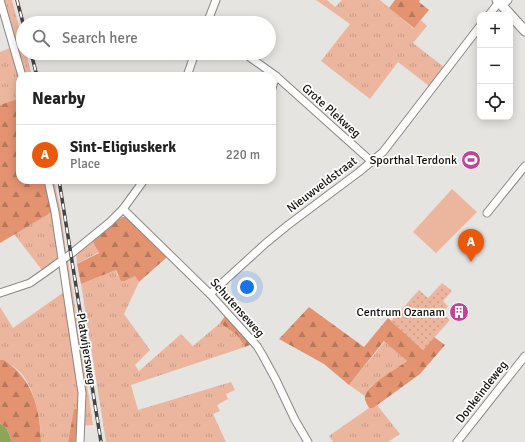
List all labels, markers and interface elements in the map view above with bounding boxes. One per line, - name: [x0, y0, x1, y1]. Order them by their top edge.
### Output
- map controls: [477, 12, 513, 120]
- button: +: [477, 12, 513, 48]
- search box: [16, 16, 276, 60]
- icon: search: [30, 27, 52, 49]
- text: Search here: [62, 29, 138, 47]
- button: −: [477, 48, 513, 84]
- street label: Grote Plekweg: [299, 81, 363, 141]
- button: locate: [477, 84, 513, 120]
- text: Nearby: [32, 88, 85, 109]
- text: Sint-Eligiuskerk: [70, 138, 176, 156]
- text: A: [41, 147, 49, 163]
- text: 220 m: [226, 147, 260, 163]
- sports icon: Sporthal Terdonk: [460, 149, 482, 171]
- place label: Sporthal Terdonk: [370, 153, 457, 168]
- street label: Nieuwveldstraat: [284, 154, 360, 216]
- text: Place: [70, 156, 100, 172]
- pin: A: [458, 229, 484, 262]
- street label: Schutenseweg: [207, 275, 267, 341]
- your location: [237, 277, 257, 297]
- building icon: Centrum Ozanam: [448, 301, 470, 323]
- place label: Centrum Ozanam: [357, 305, 445, 320]
- street label: Platwijersweg: [73, 312, 99, 386]
- street label: Donkeindeweg: [453, 358, 511, 426]

